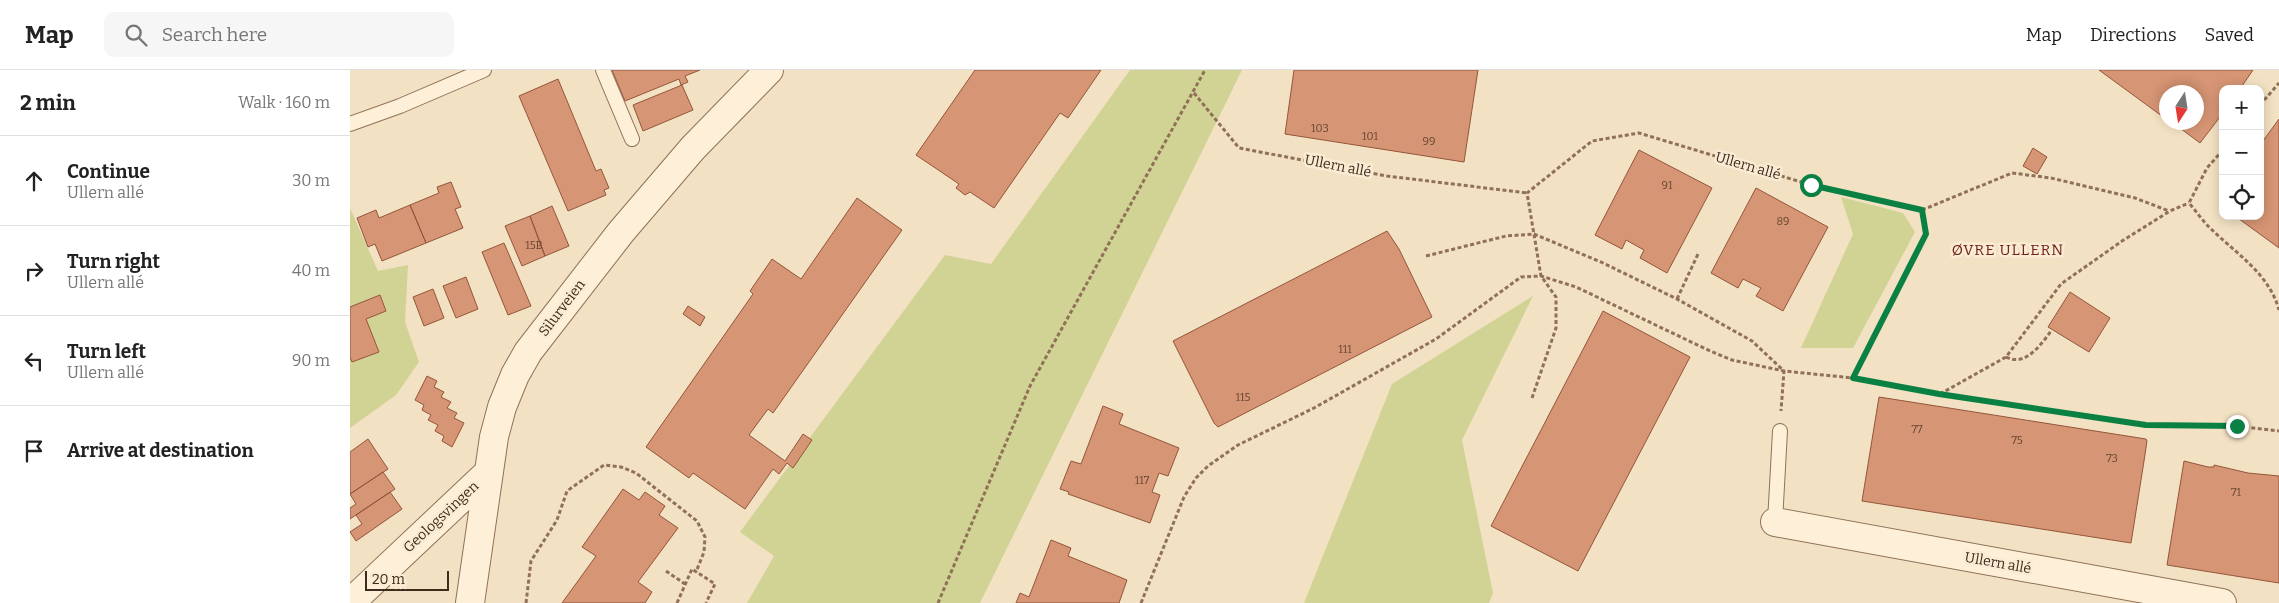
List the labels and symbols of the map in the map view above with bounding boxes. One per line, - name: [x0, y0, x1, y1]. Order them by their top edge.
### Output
- north arrow: [2159, 85, 2204, 130]
- house number: 103: [1311, 122, 1329, 135]
- house number: 101: [1362, 130, 1379, 143]
- house number: 99: [1423, 135, 1435, 148]
- street label: Ullern allé: [1713, 149, 1783, 183]
- street label: Ullern allé: [1303, 151, 1373, 181]
- route start: [1800, 174, 1823, 197]
- house number: 91: [1662, 179, 1673, 192]
- house number: 89: [1776, 215, 1790, 228]
- house number: 15B: [525, 239, 543, 252]
- district label: ØVRE ULLERN: [1952, 241, 2064, 259]
- street label: Silurveien: [535, 276, 589, 340]
- house number: 111: [1338, 343, 1352, 356]
- house number: 115: [1236, 391, 1251, 404]
- route end: [2226, 415, 2249, 438]
- house number: 77: [1911, 423, 1923, 436]
- house number: 75: [2011, 434, 2023, 447]
- house number: 73: [2106, 452, 2118, 465]
- house number: 117: [1135, 474, 1150, 487]
- street label: Geologsvingen: [400, 478, 482, 556]
- house number: 71: [2231, 486, 2242, 499]
- street label: Ullern allé: [1963, 549, 2033, 577]
- scale bar: [365, 568, 449, 591]

